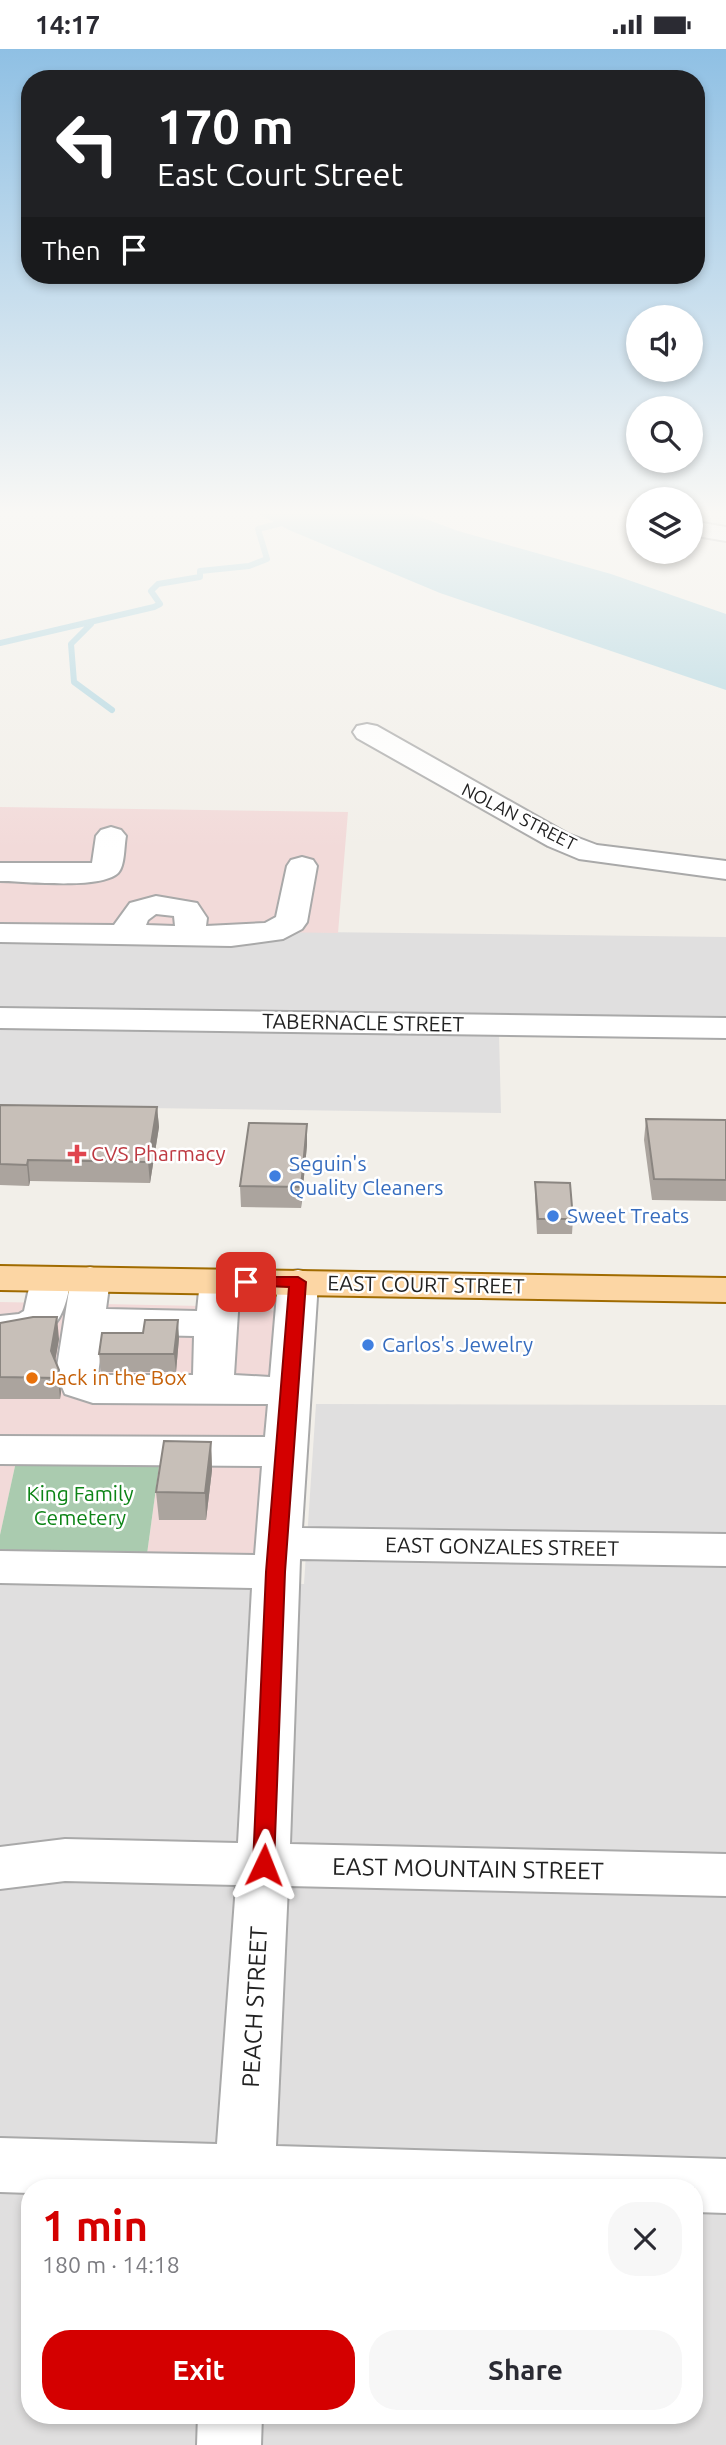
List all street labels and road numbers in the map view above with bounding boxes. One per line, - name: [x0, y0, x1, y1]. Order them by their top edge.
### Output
- street label: NOLAN STREET: [459, 779, 580, 854]
- street label: TABERNACLE STREET: [262, 1008, 465, 1036]
- street label: EAST COURT STREET: [327, 1270, 525, 1298]
- street label: EAST GONZALES STREET: [385, 1532, 619, 1560]
- street label: EAST MOUNTAIN STREET: [332, 1853, 604, 1884]
- street label: PEACH STREET: [237, 1926, 272, 2088]

